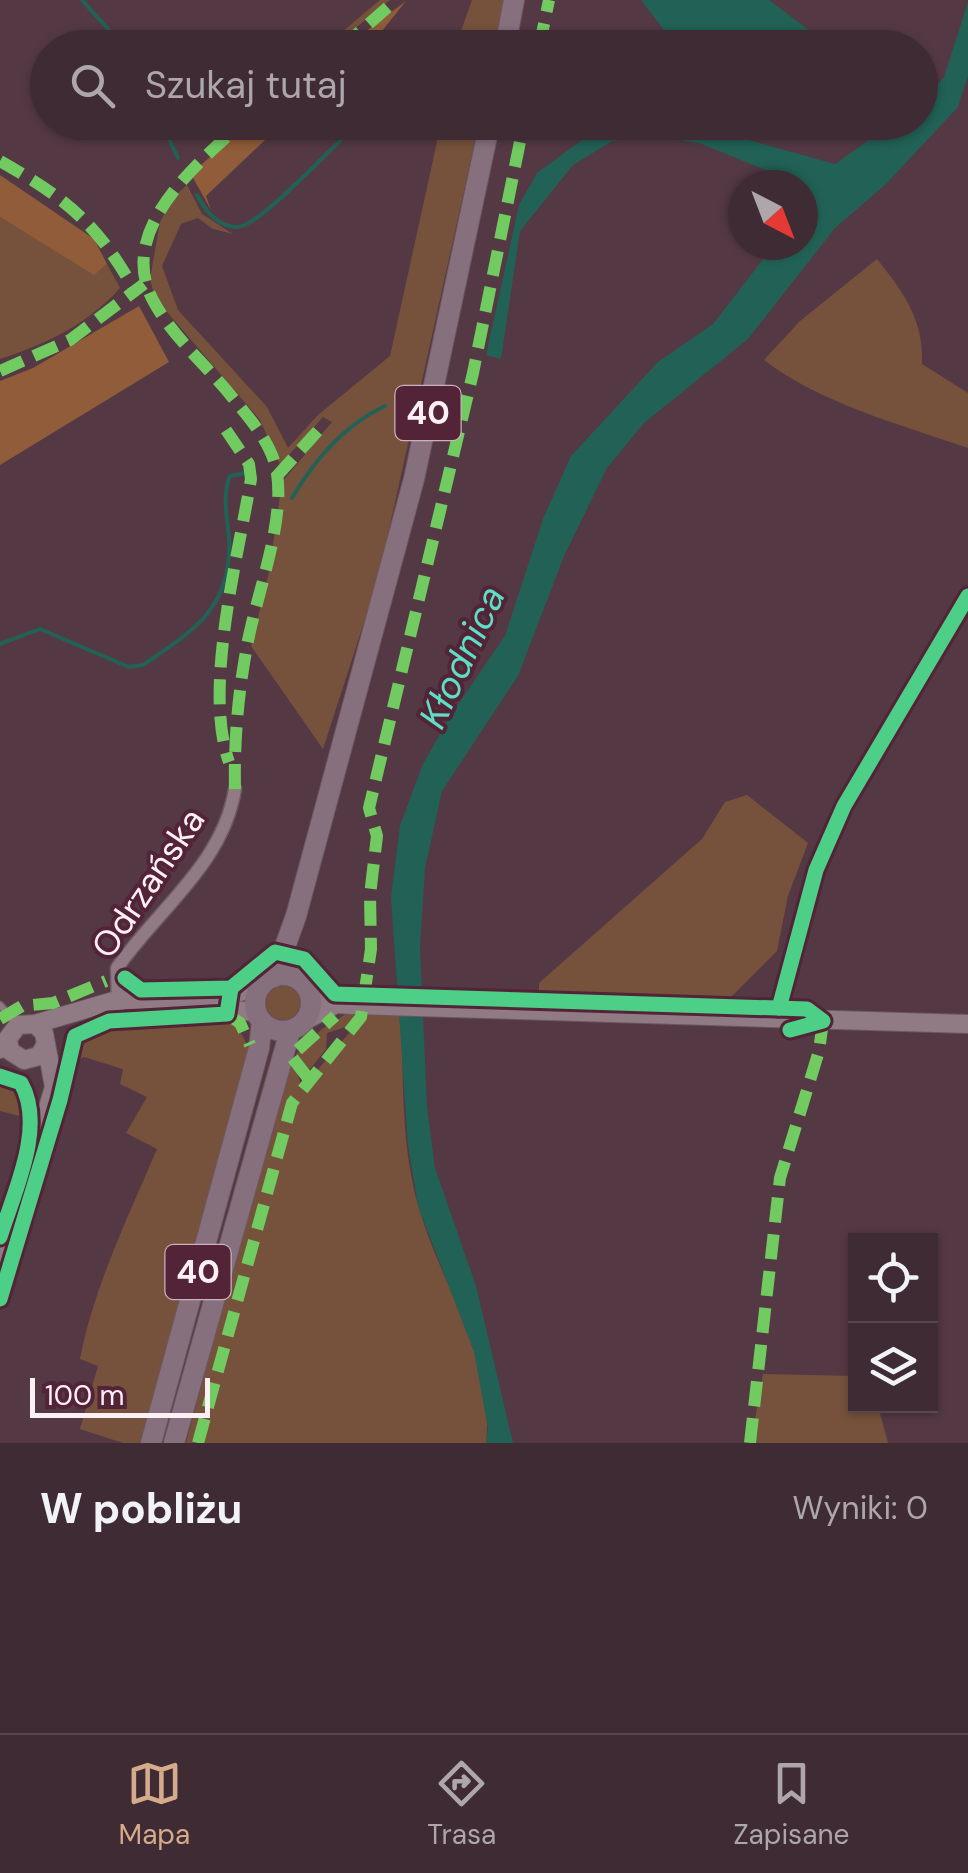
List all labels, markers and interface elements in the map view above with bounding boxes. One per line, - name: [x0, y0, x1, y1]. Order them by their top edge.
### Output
- search box: [30, 30, 938, 140]
- icon: search: [65, 58, 120, 113]
- text: Szukaj tutaj: [145, 60, 347, 110]
- north arrow: [728, 170, 818, 260]
- road number: 40: [396, 386, 460, 440]
- water label: Kłodnica: [407, 578, 517, 736]
- street label: Odrzańska: [81, 799, 215, 967]
- map controls: [848, 1233, 938, 1413]
- button: locate: [848, 1233, 938, 1323]
- road number: 40: [166, 1245, 230, 1299]
- button: layers: [848, 1323, 938, 1413]
- scale bar: [30, 1373, 210, 1418]
- text: 100 m: [45, 1377, 124, 1414]
- text: W pobliżu: [40, 1481, 242, 1536]
- text: Wyniki: 0: [793, 1487, 928, 1529]
- tab: Mapa: [119, 1756, 190, 1853]
- tab: Trasa: [427, 1756, 496, 1853]
- tab: Zapisane: [733, 1756, 849, 1853]

